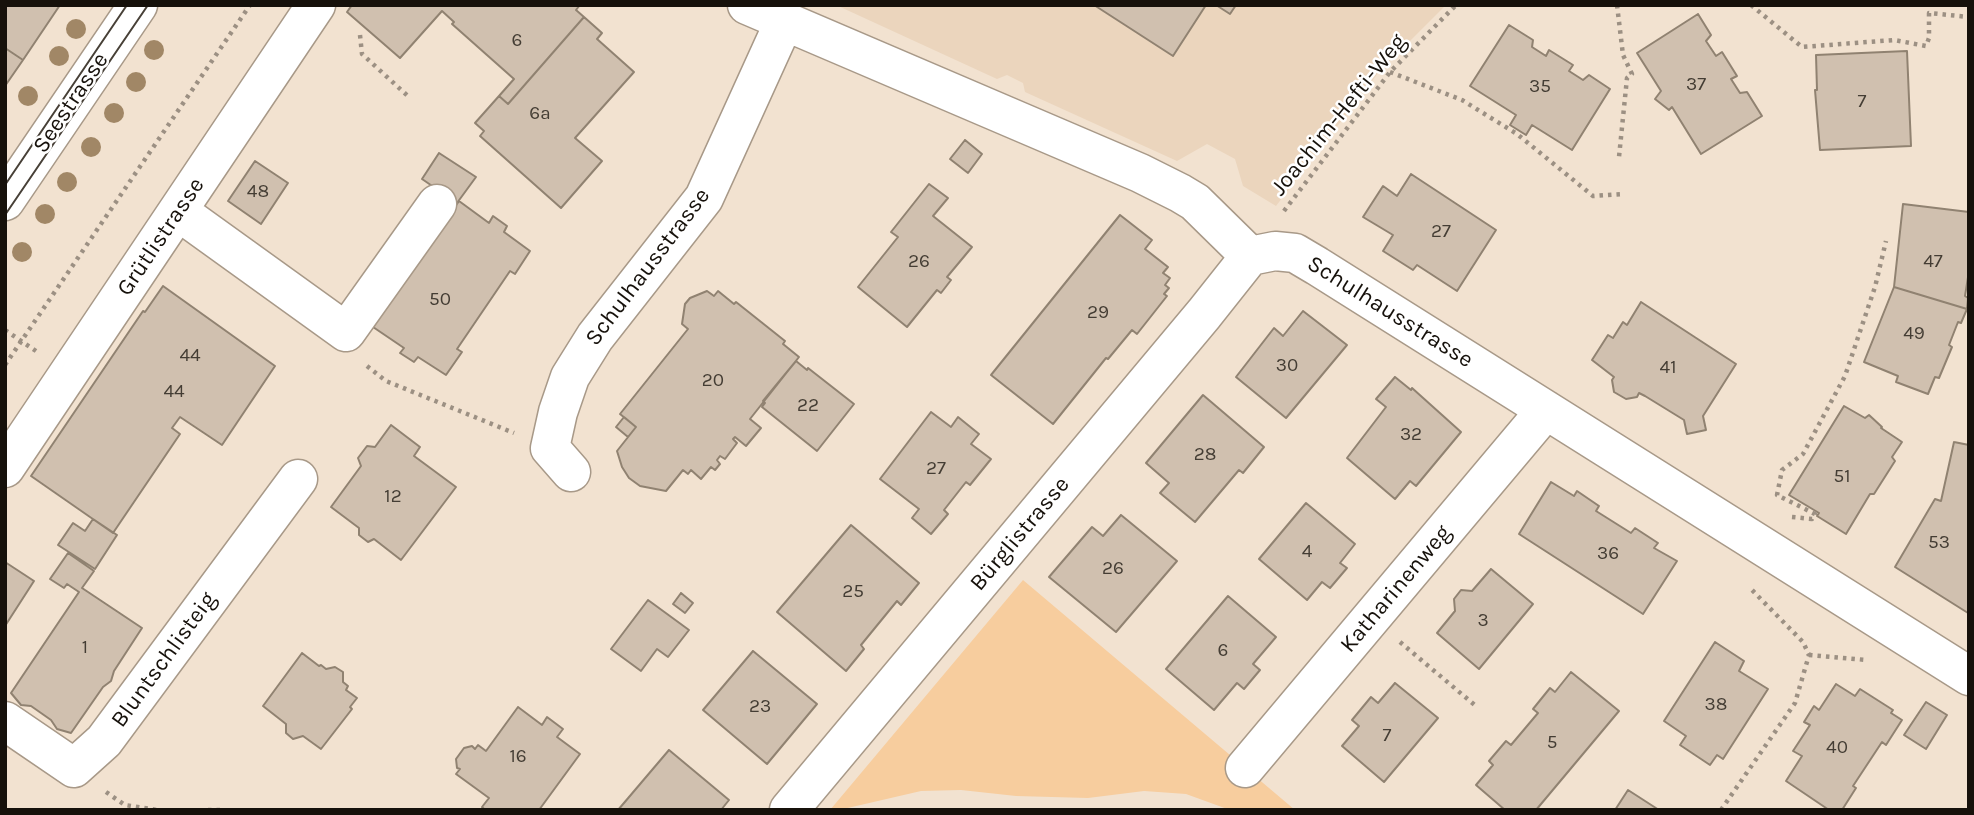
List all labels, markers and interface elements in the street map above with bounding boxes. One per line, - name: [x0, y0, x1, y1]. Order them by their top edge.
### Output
- street label: Joachim-Hefti-Weg: [1265, 29, 1413, 201]
- house number: 6: [512, 30, 522, 52]
- street label: Seestrasse: [27, 48, 115, 158]
- house number: 37: [1686, 74, 1706, 96]
- house number: 35: [1529, 76, 1551, 98]
- house number: 7: [1858, 91, 1866, 113]
- house number: 6a: [529, 103, 551, 125]
- street label: Grütlistrasse: [111, 173, 211, 301]
- house number: 48: [247, 181, 269, 203]
- street label: Schulhausstrasse: [580, 183, 716, 351]
- house number: 27: [1431, 221, 1451, 243]
- street label: Schulhausstrasse: [1302, 250, 1478, 374]
- house number: 26: [908, 251, 930, 273]
- house number: 47: [1923, 251, 1943, 273]
- house number: 50: [429, 289, 451, 311]
- house number: 29: [1087, 302, 1109, 324]
- house number: 49: [1903, 323, 1925, 345]
- house number: 44: [179, 345, 201, 367]
- house number: 30: [1276, 355, 1298, 377]
- house number: 41: [1660, 357, 1676, 379]
- house number: 20: [702, 370, 724, 392]
- house number: 44: [163, 381, 185, 403]
- house number: 22: [797, 395, 819, 417]
- house number: 32: [1400, 424, 1422, 446]
- house number: 28: [1194, 444, 1216, 466]
- house number: 27: [926, 458, 946, 480]
- house number: 51: [1833, 466, 1851, 488]
- street label: Bürglistrasse: [964, 471, 1076, 597]
- house number: 12: [384, 486, 402, 508]
- street label: Katharinenweg: [1335, 520, 1457, 658]
- house number: 53: [1928, 532, 1950, 554]
- house number: 4: [1302, 541, 1312, 563]
- house number: 36: [1597, 543, 1619, 565]
- house number: 26: [1102, 558, 1124, 580]
- house number: 25: [842, 581, 864, 603]
- street label: Bluntschlisteig: [106, 587, 222, 733]
- house number: 3: [1477, 610, 1489, 632]
- house number: 1: [82, 637, 88, 659]
- house number: 6: [1218, 640, 1228, 662]
- house number: 38: [1705, 694, 1727, 716]
- house number: 23: [749, 696, 771, 718]
- house number: 7: [1383, 725, 1391, 747]
- house number: 5: [1547, 732, 1557, 754]
- house number: 40: [1826, 737, 1848, 759]
- house number: 16: [509, 746, 527, 768]

